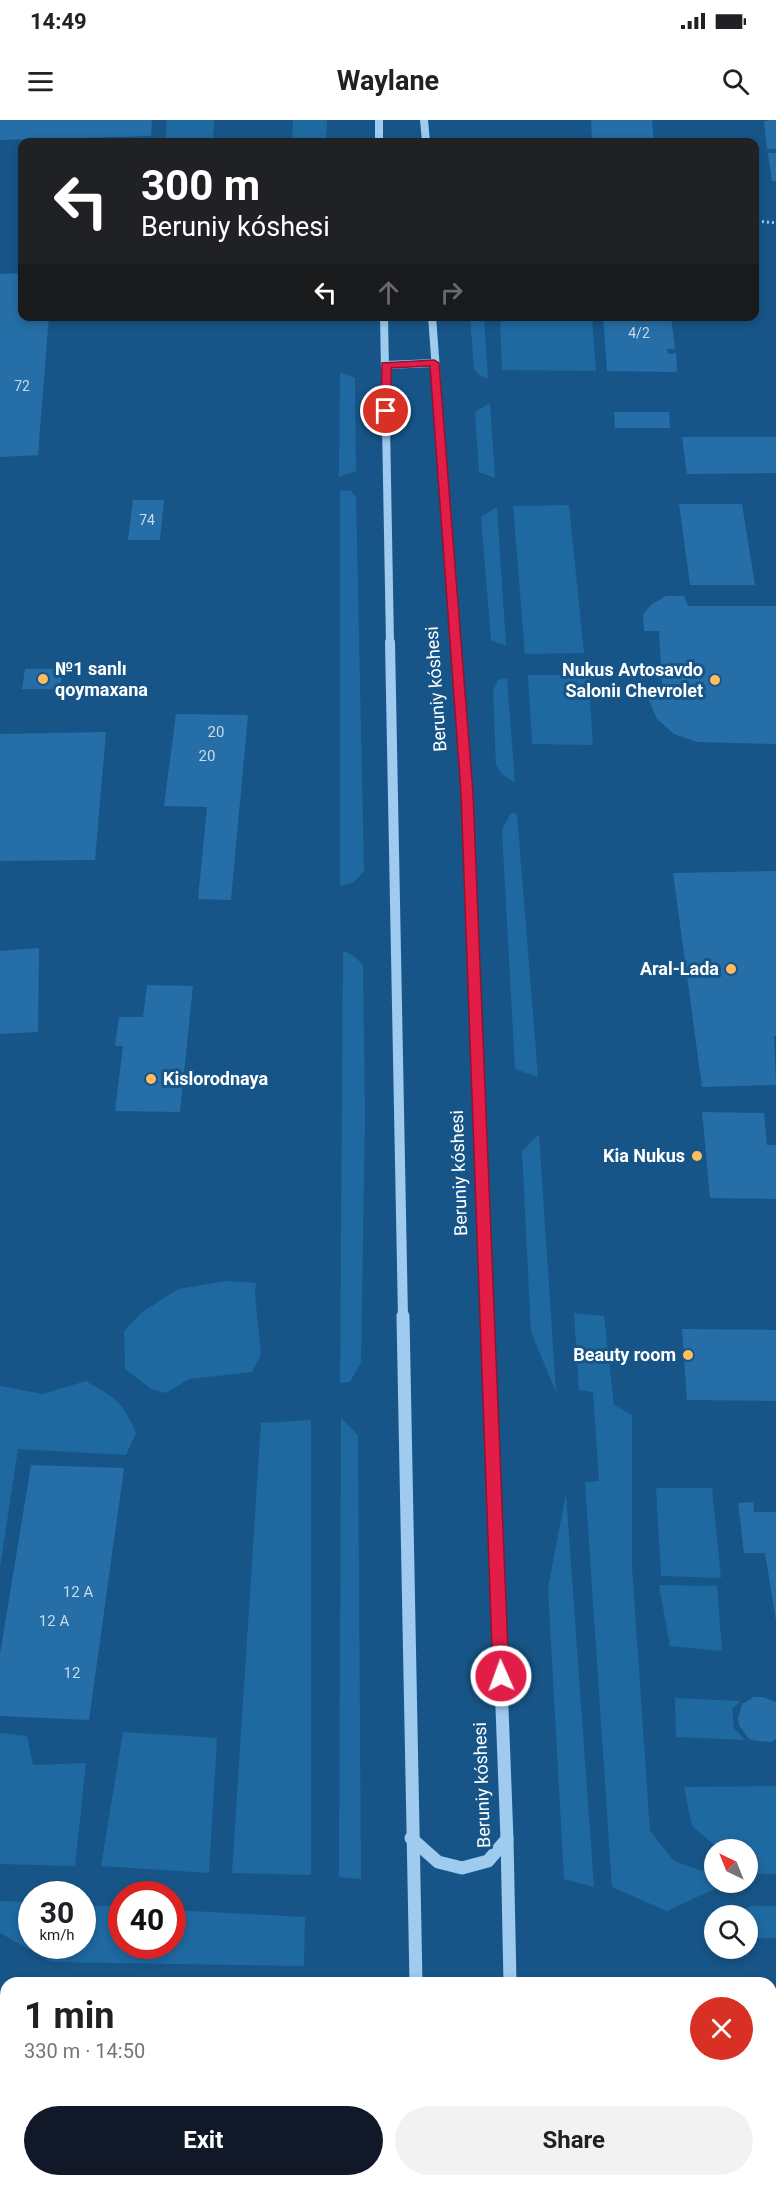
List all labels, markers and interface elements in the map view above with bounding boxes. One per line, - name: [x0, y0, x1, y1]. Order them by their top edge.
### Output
- text: 14:49: [30, 9, 87, 34]
- icon: menu: [24, 65, 57, 98]
- text: Waylane: [337, 65, 439, 97]
- icon: search: [719, 65, 752, 98]
- text: 300 m: [141, 161, 260, 210]
- icon: left: [42, 162, 120, 240]
- text: Beruniy kóshesi: [141, 211, 330, 243]
- icon: left: [309, 276, 342, 309]
- icon: ahead: [372, 276, 405, 309]
- icon: right: [435, 276, 468, 309]
- house number: 4/2: [628, 325, 650, 341]
- house number: 72: [14, 378, 30, 394]
- pin: [360, 385, 411, 436]
- icon: arrive: [369, 394, 402, 427]
- house number: 74: [139, 512, 155, 528]
- street label: Beruniy kóshesi: [421, 626, 450, 753]
- place label: №1 sanlı qoymaxana: [55, 658, 148, 700]
- place label: Nukus Avtosavdo Saloniı Chevrolet: [562, 659, 703, 701]
- marker: №1 sanlı qoymaxana: [36, 672, 50, 686]
- marker: Nukus Avtosavdo Saloniı Chevrolet: [708, 673, 722, 687]
- house number: 20: [208, 723, 224, 741]
- house number: 20: [199, 747, 215, 765]
- place label: Aral-Lada: [640, 958, 719, 979]
- marker: Aral-Lada: [724, 962, 738, 976]
- place label: Kislorodnaya: [163, 1068, 269, 1089]
- marker: Kislorodnaya: [144, 1072, 158, 1086]
- street label: Beruniy kóshesi: [446, 1110, 471, 1236]
- place label: Kia Nukus: [603, 1145, 685, 1166]
- marker: Kia Nukus: [690, 1149, 704, 1163]
- place label: Beauty room: [573, 1344, 676, 1365]
- marker: Beauty room: [681, 1348, 695, 1362]
- house number: 12 А: [63, 1583, 93, 1601]
- house number: 12 А: [39, 1612, 69, 1630]
- position arrow: [469, 1644, 533, 1708]
- house number: 12: [64, 1664, 80, 1682]
- street label: Beruniy kóshesi: [469, 1722, 494, 1848]
- north arrow: [704, 1839, 758, 1893]
- map controls: [704, 1839, 758, 1959]
- speed limit sign: 40: [108, 1881, 186, 1959]
- text: 30: [40, 1895, 74, 1930]
- button: search: [704, 1905, 758, 1959]
- text: km/h: [39, 1926, 75, 1944]
- text: 1 min: [24, 1995, 115, 2037]
- button: close: [690, 1997, 753, 2060]
- text: 330 m · 14:50: [24, 2039, 145, 2063]
- button: Exit: [24, 2106, 383, 2175]
- button: Share: [395, 2106, 753, 2175]

